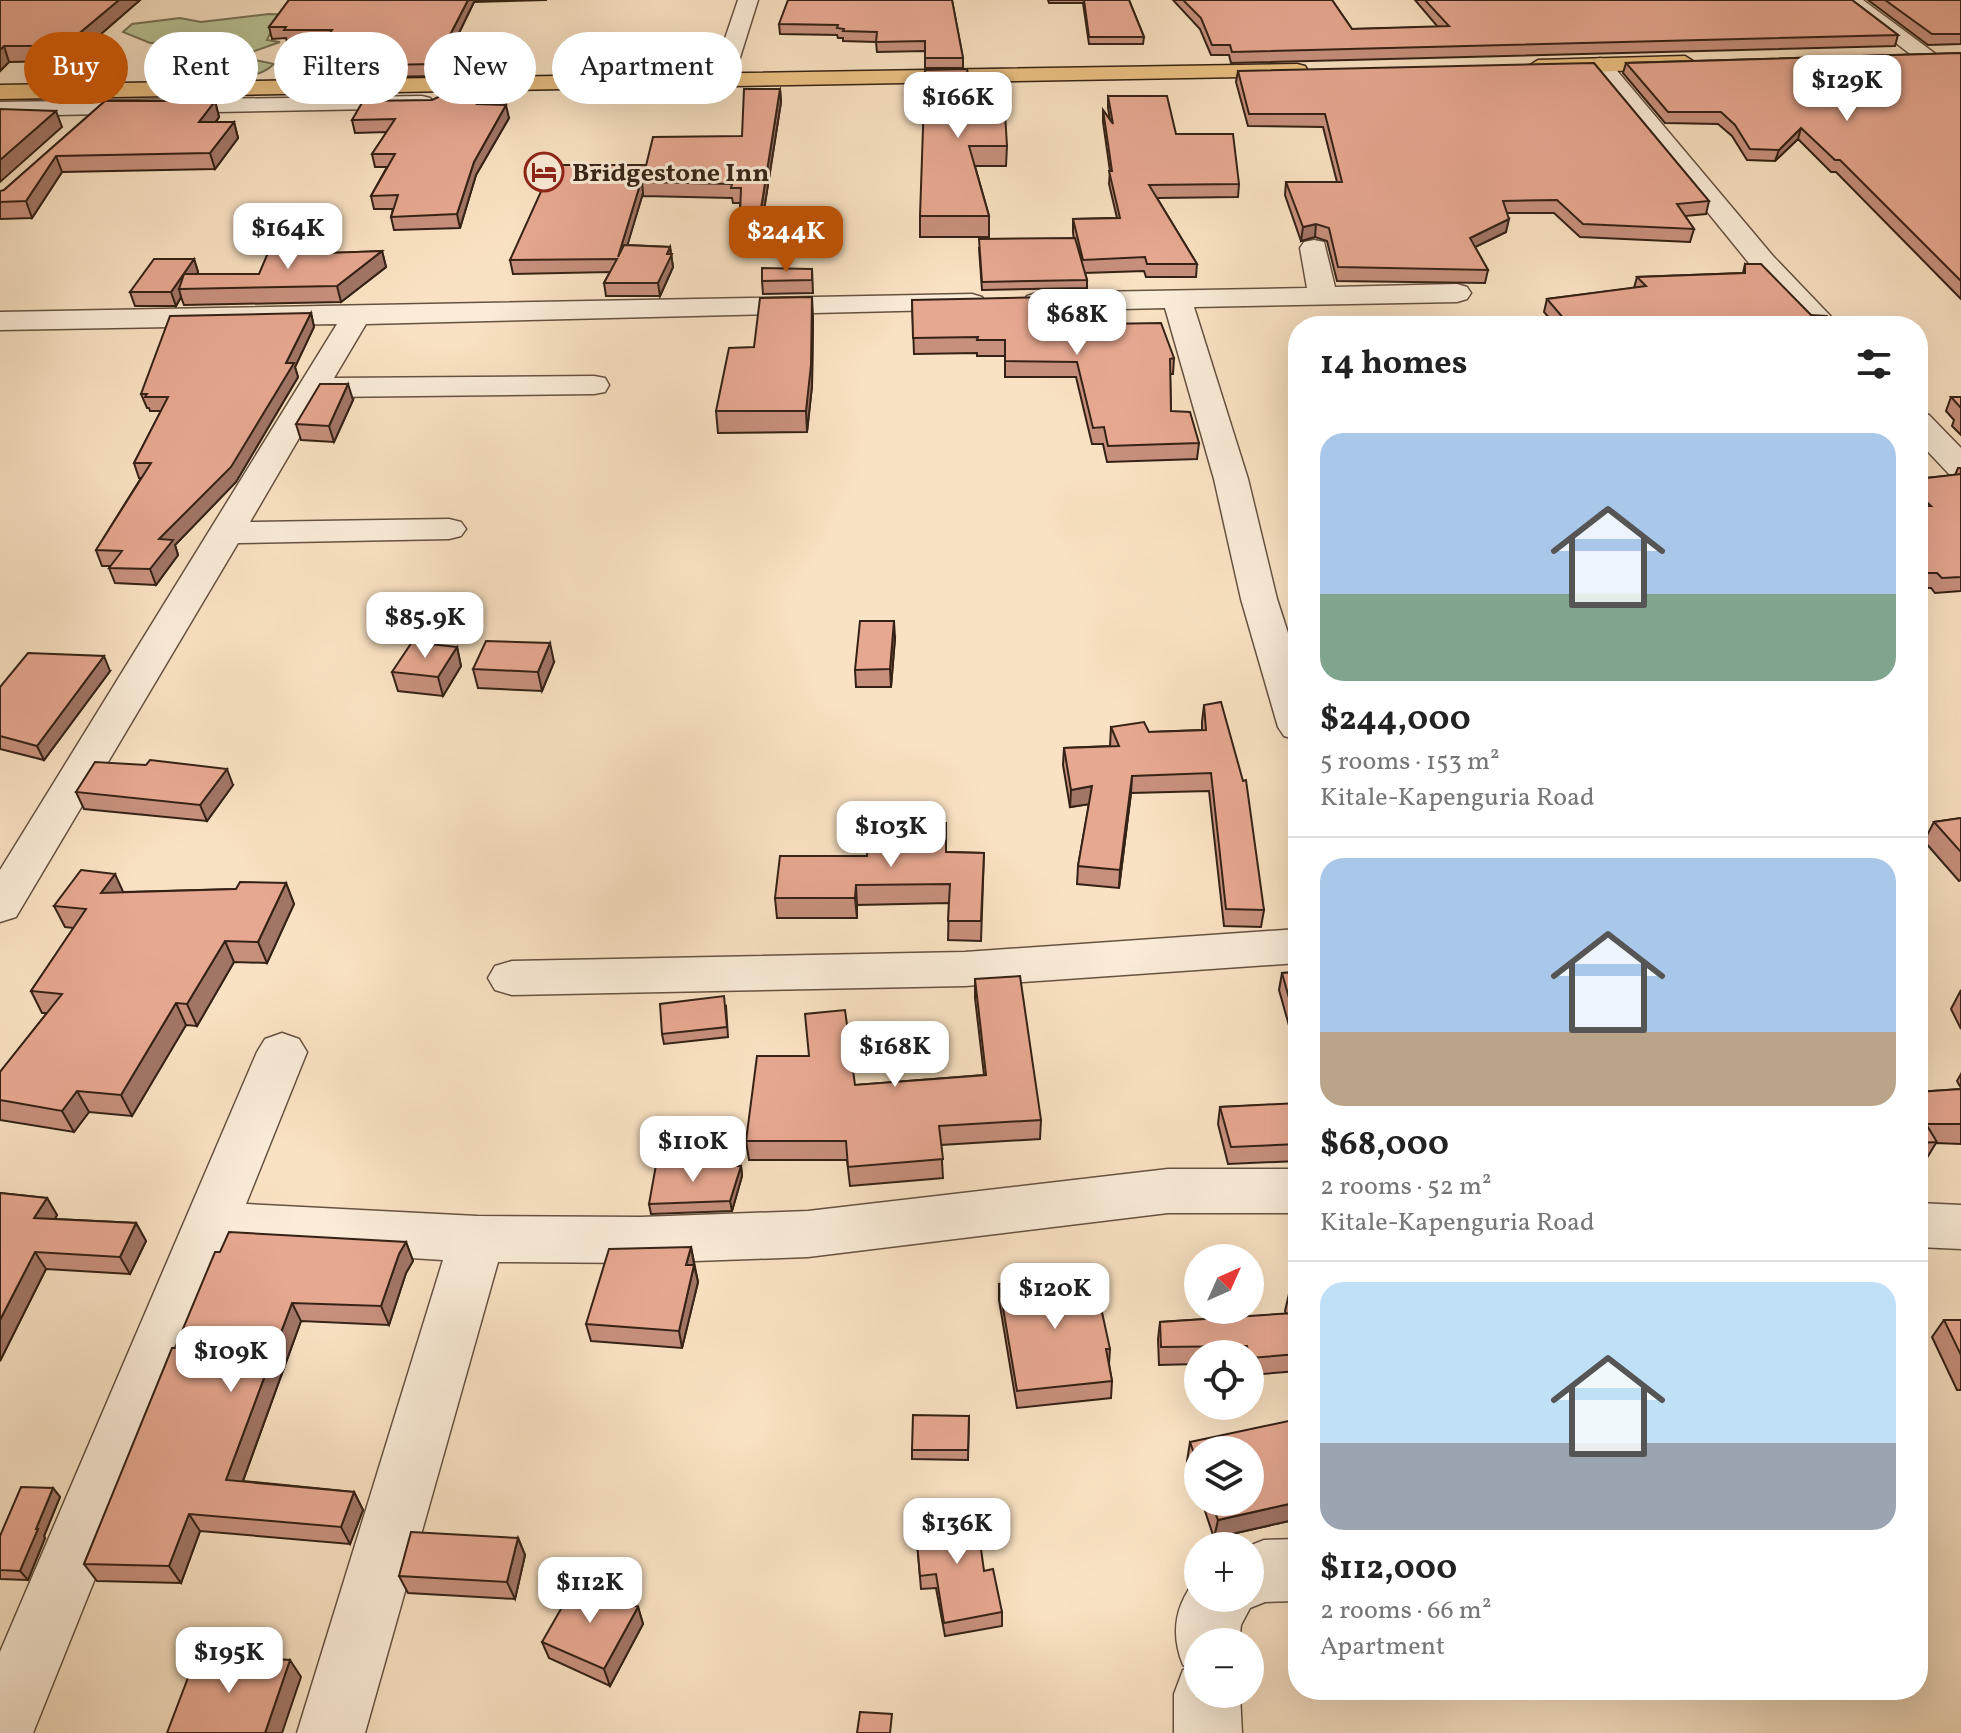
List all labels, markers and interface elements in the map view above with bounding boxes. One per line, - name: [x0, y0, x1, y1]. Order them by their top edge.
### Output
- chip: Buy: [24, 32, 128, 104]
- chip: Rent: [144, 32, 258, 104]
- chip: Filters: [274, 32, 408, 104]
- chip: New: [424, 32, 536, 104]
- chip: Apartment: [552, 32, 742, 104]
- pin: $129K: [1791, 55, 1903, 123]
- text: $129K: [1811, 63, 1883, 99]
- pin: $166K: [902, 72, 1014, 140]
- text: $166K: [922, 80, 994, 116]
- hotel icon: Bridgestone Inn: [523, 151, 565, 193]
- place label: Bridgestone Inn: [572, 156, 769, 192]
- pin: $164K: [232, 203, 344, 271]
- pin: $244K: [730, 206, 842, 274]
- text: $164K: [251, 211, 325, 247]
- text: $244K: [747, 214, 825, 250]
- pin: $68K: [1030, 289, 1124, 357]
- text: $68K: [1046, 297, 1108, 333]
- text: 14 homes: [1320, 341, 1467, 388]
- icon: filters: [1852, 342, 1896, 386]
- icon: home: [1536, 485, 1680, 629]
- pin: $85.9K: [360, 592, 490, 660]
- text: $85.9K: [384, 600, 466, 636]
- text: $244,000: [1320, 697, 1471, 744]
- text: 5 rooms · 153 m²: [1320, 744, 1500, 780]
- text: Kitale-Kapenguria Road: [1320, 780, 1595, 816]
- pin: $103K: [835, 801, 947, 869]
- text: $103K: [855, 809, 927, 845]
- icon: home: [1536, 910, 1680, 1054]
- pin: $168K: [839, 1021, 951, 1089]
- text: $168K: [859, 1029, 931, 1065]
- pin: $110K: [637, 1116, 749, 1184]
- text: $68,000: [1320, 1122, 1449, 1169]
- text: $110K: [658, 1124, 728, 1160]
- text: 2 rooms · 52 m²: [1320, 1169, 1492, 1205]
- text: Kitale-Kapenguria Road: [1320, 1205, 1595, 1241]
- north arrow: [1184, 1244, 1264, 1324]
- map controls: [1184, 1244, 1264, 1708]
- pin: $120K: [999, 1263, 1111, 1331]
- text: $120K: [1018, 1271, 1092, 1307]
- pin: $109K: [175, 1326, 287, 1394]
- text: $109K: [194, 1334, 268, 1370]
- icon: home: [1536, 1334, 1680, 1478]
- button: locate: [1184, 1340, 1264, 1420]
- button: layers: [1184, 1436, 1264, 1516]
- pin: $136K: [901, 1498, 1013, 1566]
- text: $136K: [921, 1506, 993, 1542]
- button: +: [1184, 1532, 1264, 1612]
- text: $112,000: [1320, 1546, 1457, 1593]
- pin: $112K: [534, 1557, 646, 1625]
- text: $112K: [556, 1565, 624, 1601]
- text: 2 rooms · 66 m²: [1320, 1593, 1492, 1629]
- pin: $195K: [173, 1627, 285, 1695]
- button: −: [1184, 1628, 1264, 1708]
- text: Apartment: [1320, 1629, 1445, 1665]
- text: $195K: [194, 1635, 264, 1671]

